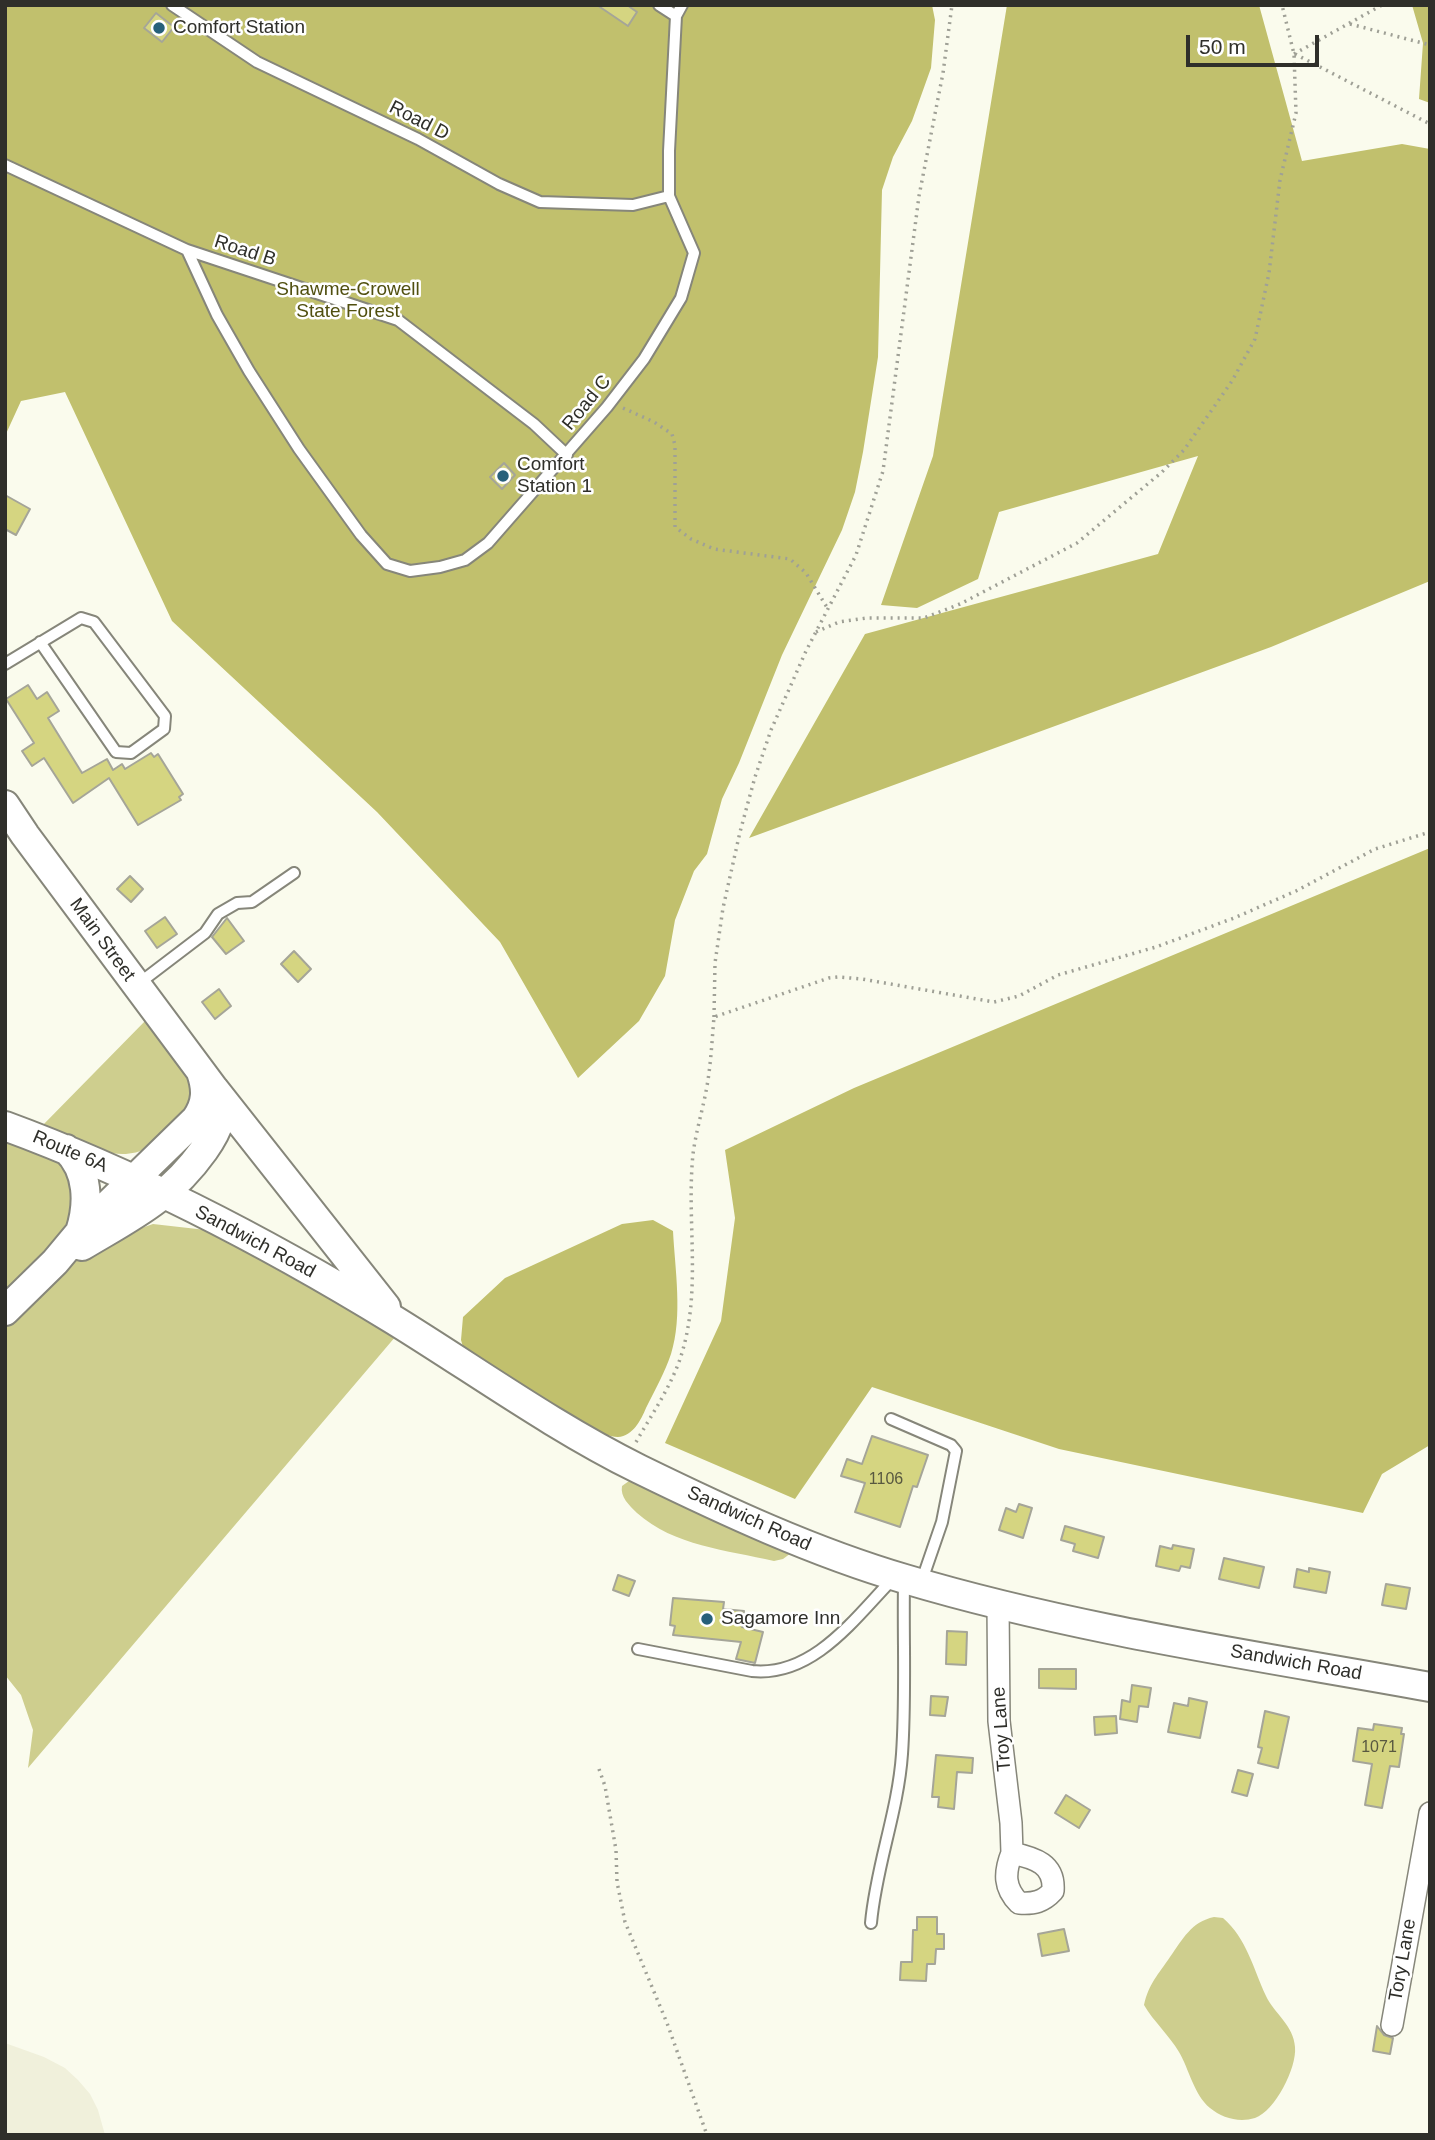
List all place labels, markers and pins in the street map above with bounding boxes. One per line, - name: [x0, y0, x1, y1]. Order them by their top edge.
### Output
- place label: Comfort Station: [173, 17, 305, 39]
- marker: Comfort Station: [151, 20, 167, 36]
- place label: Comfort Station 1: [517, 454, 592, 498]
- marker: Comfort Station 1: [495, 468, 511, 484]
- place label: Sagamore Inn: [721, 1608, 840, 1630]
- marker: Sagamore Inn: [699, 1611, 715, 1627]

